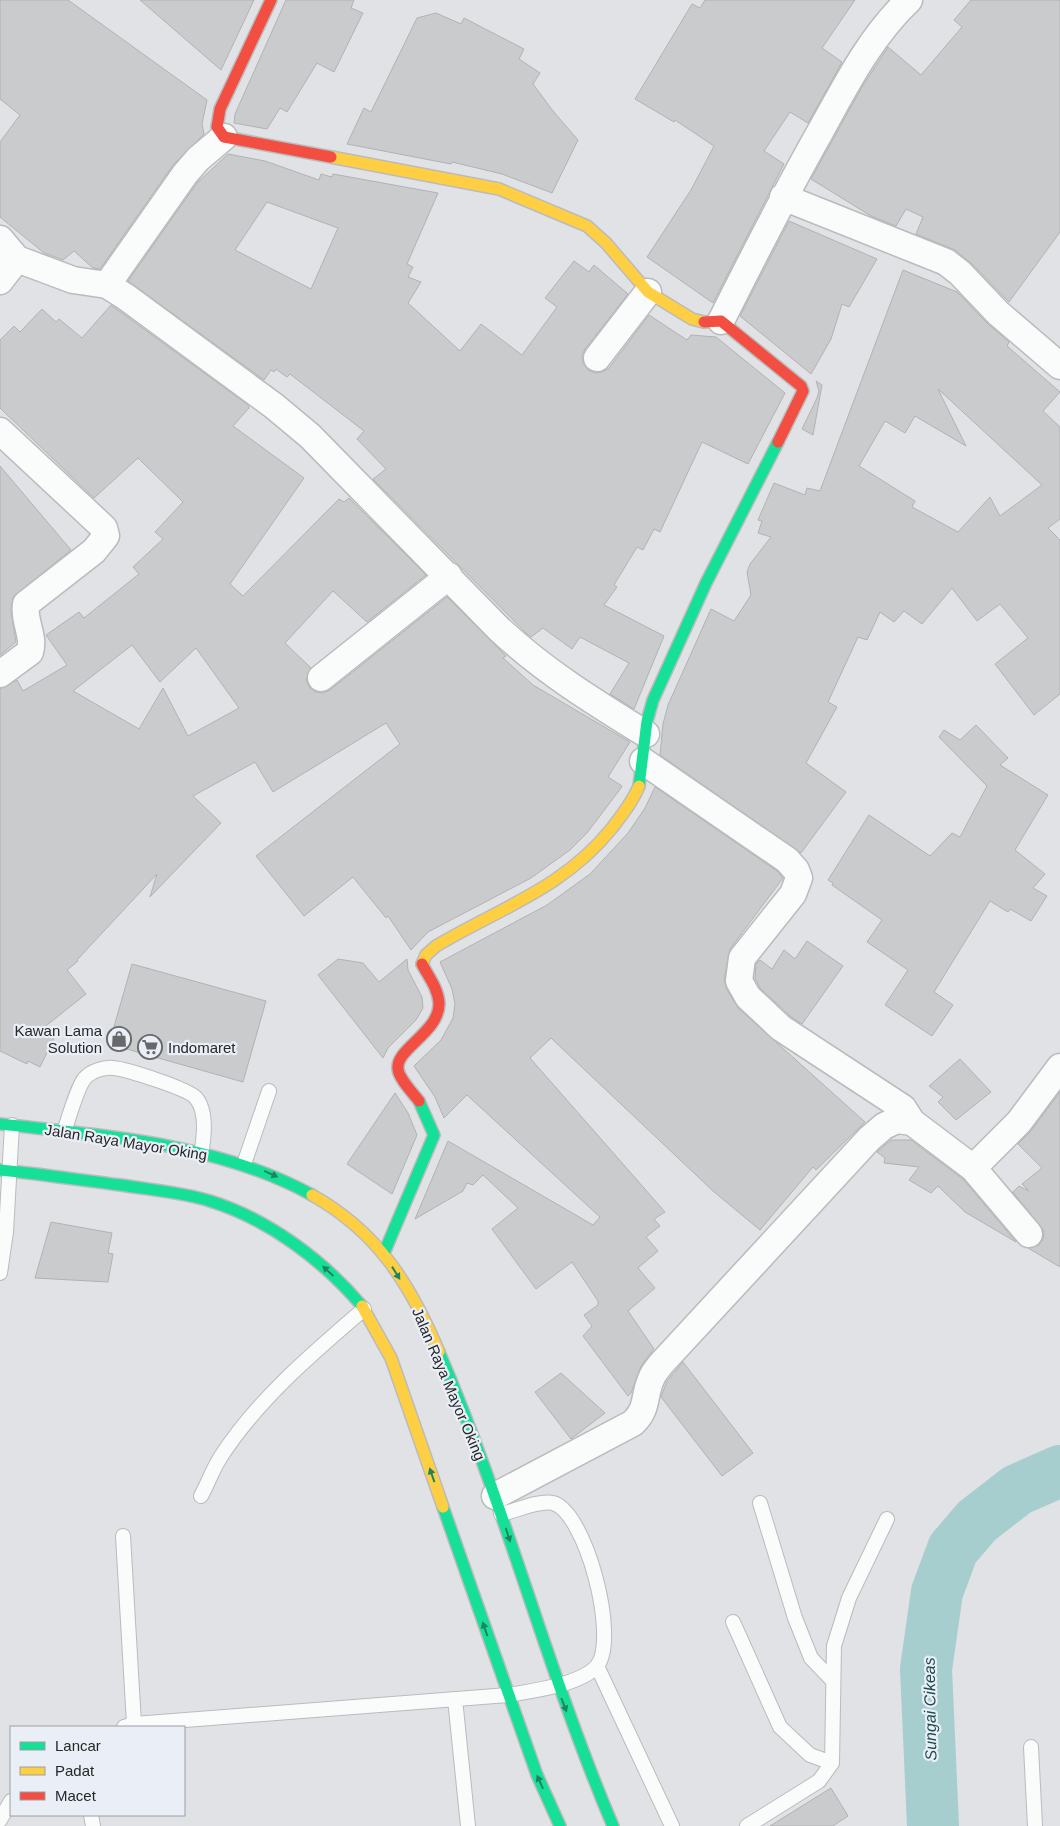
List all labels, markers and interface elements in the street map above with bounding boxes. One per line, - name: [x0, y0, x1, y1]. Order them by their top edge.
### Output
- place label: Kawan Lama Solution: [14, 1022, 103, 1056]
- shop icon: Kawan Lama Solution: [106, 1026, 132, 1052]
- supermarket icon: Indomaret: [137, 1034, 163, 1060]
- place label: Indomaret: [168, 1039, 236, 1056]
- street label: Jalan Raya Mayor Oking: [44, 1121, 208, 1163]
- one-way arrow: [264, 1171, 278, 1179]
- one-way arrow: [323, 1265, 335, 1277]
- one-way arrow: [392, 1266, 401, 1280]
- street label: Jalan Raya Mayor Oking: [409, 1305, 489, 1463]
- one-way arrow: [427, 1468, 435, 1483]
- one-way arrow: [504, 1527, 512, 1542]
- one-way arrow: [481, 1621, 489, 1636]
- water label: Sungai Cikeas: [921, 1657, 939, 1761]
- one-way arrow: [561, 1698, 569, 1712]
- legend: [10, 1726, 185, 1816]
- text: Lancar: [55, 1737, 101, 1754]
- text: Padat: [55, 1762, 95, 1779]
- one-way arrow: [535, 1775, 543, 1789]
- text: Macet: [55, 1787, 97, 1804]

